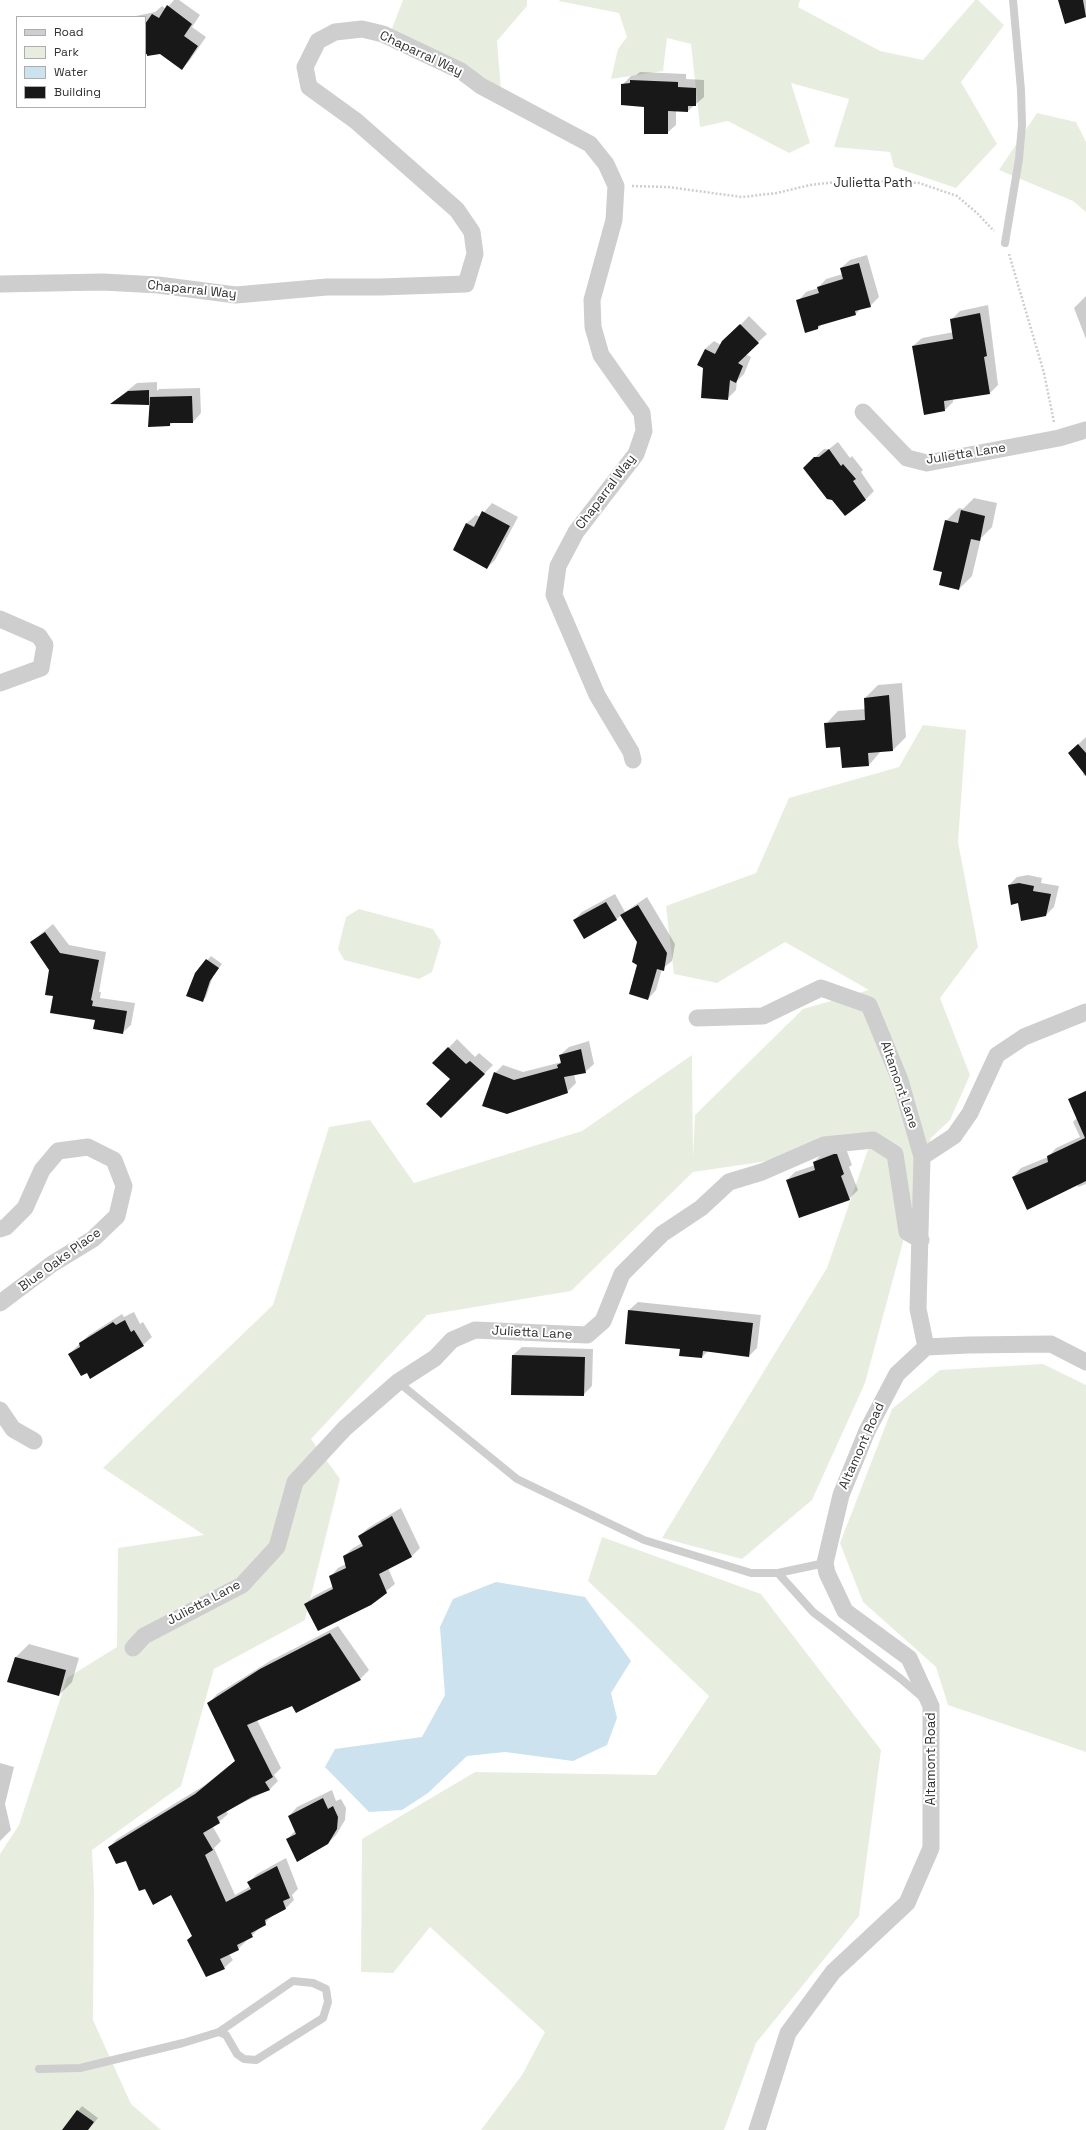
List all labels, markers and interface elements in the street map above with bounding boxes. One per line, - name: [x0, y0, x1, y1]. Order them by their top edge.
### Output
- legend: [16, 16, 146, 108]
- text: Road: [54, 24, 83, 40]
- street label: Chaparral Way: [377, 28, 465, 80]
- text: Park: [54, 44, 79, 60]
- text: Water: [54, 64, 88, 80]
- text: Building: [54, 84, 101, 100]
- street label: Julietta Path: [833, 175, 913, 191]
- street label: Chaparral Way: [147, 278, 237, 302]
- street label: Julietta Lane: [925, 440, 1007, 468]
- street label: Chaparral Way: [573, 451, 639, 533]
- street label: Altamont Lane: [877, 1039, 921, 1131]
- street label: Blue Oaks Place: [16, 1225, 104, 1295]
- street label: Julietta Lane: [491, 1323, 573, 1343]
- street label: Altamont Road: [836, 1400, 888, 1492]
- street label: Julietta Lane: [165, 1577, 243, 1629]
- street label: Altamont Road: [923, 1712, 939, 1806]

